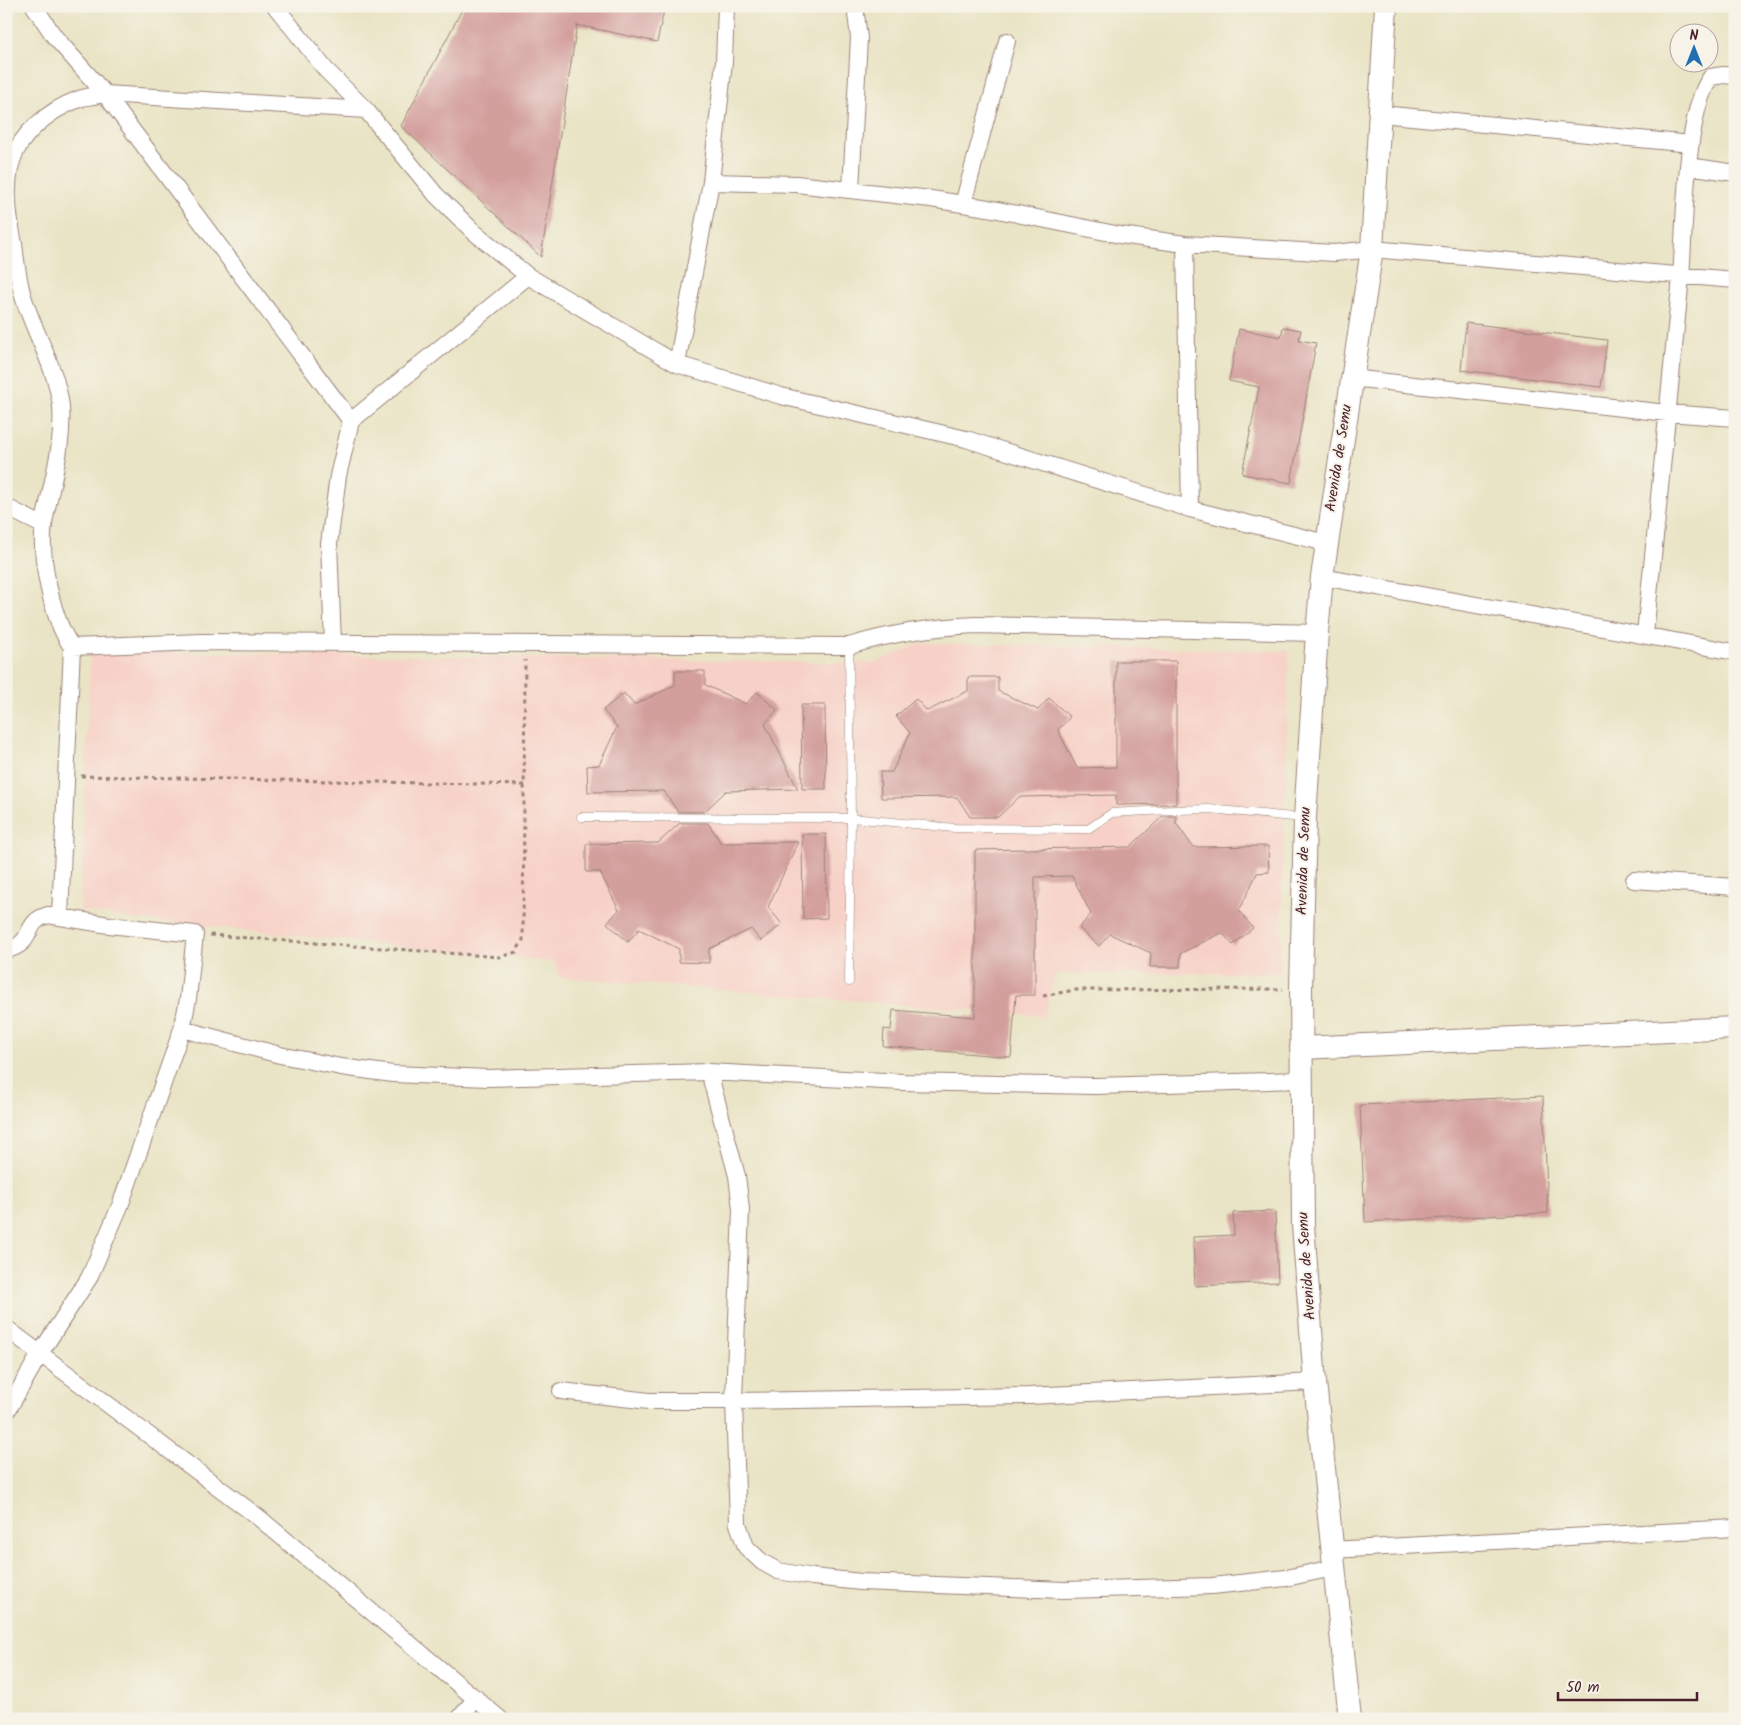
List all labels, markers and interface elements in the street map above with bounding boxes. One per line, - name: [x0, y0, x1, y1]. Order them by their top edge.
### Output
- north arrow: [1668, 22, 1718, 72]
- text: N: [1690, 25, 1699, 47]
- street label: Avenida de Semu: [1319, 403, 1359, 513]
- street label: Avenida de Semu: [1290, 806, 1318, 916]
- street label: Avenida de Semu: [1291, 1211, 1323, 1321]
- scale bar: [1558, 1670, 1697, 1702]
- text: 50 m: [1566, 1676, 1600, 1700]

